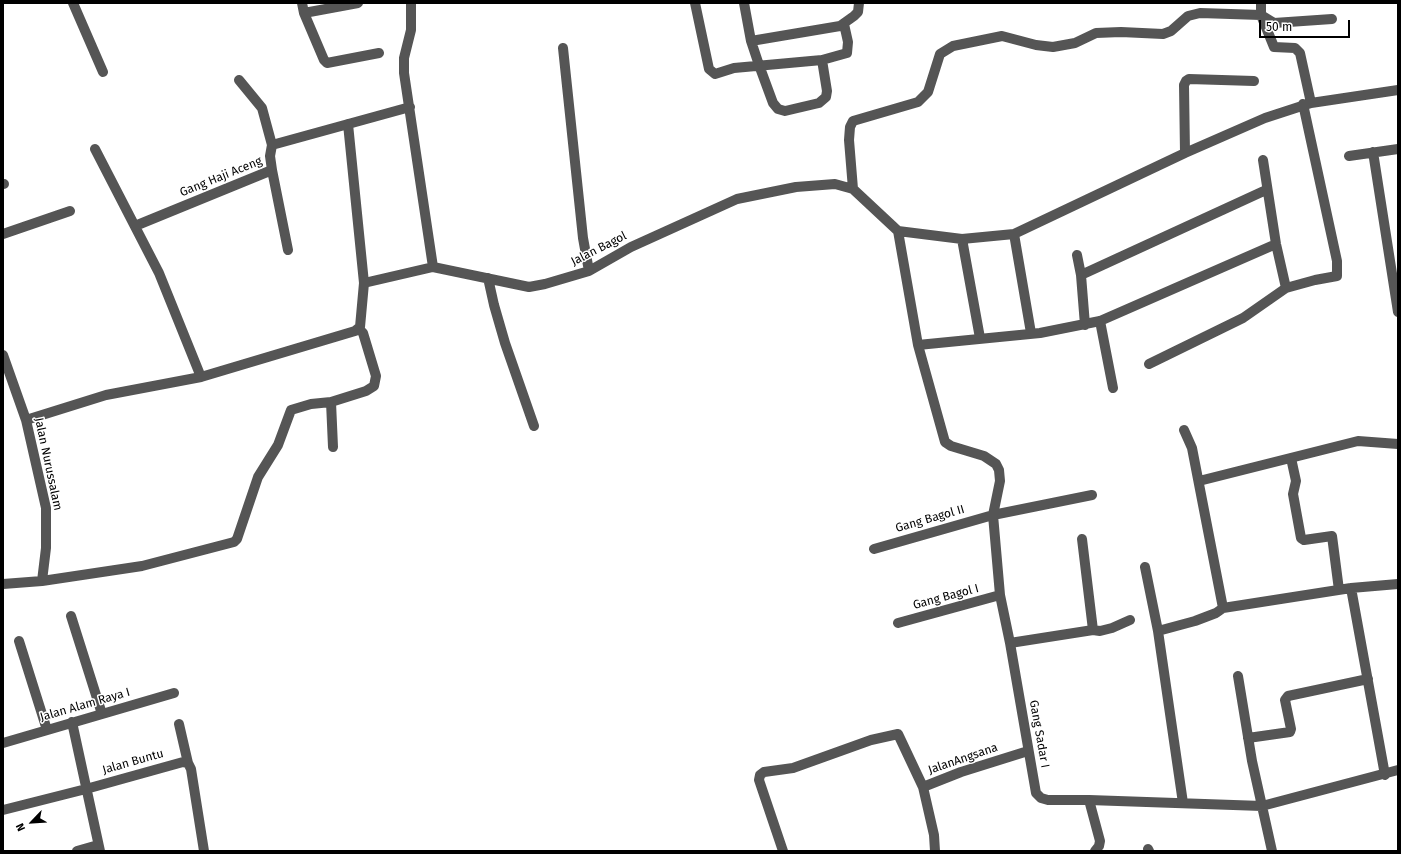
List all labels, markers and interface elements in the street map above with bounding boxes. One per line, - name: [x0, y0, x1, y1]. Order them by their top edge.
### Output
- scale bar: [1261, 12, 1352, 38]
- text: 50 m: [1266, 20, 1292, 34]
- street label: Gang Haji Aceng: [178, 154, 264, 200]
- street label: Jalan Bagol: [569, 229, 629, 269]
- street label: Jalan Nurussalam: [31, 416, 65, 512]
- street label: Gang Bagol II: [894, 502, 966, 536]
- street label: Gang Bagol I: [912, 581, 980, 613]
- street label: Jalan Alam Raya I: [38, 685, 132, 725]
- street label: Gang Sadar I: [1026, 699, 1052, 769]
- street label: JalanAngsana: [926, 740, 1000, 778]
- street label: Jalan Buntu: [101, 746, 165, 778]
- north arrow: [12, 802, 52, 842]
- text: N: [13, 821, 28, 833]

